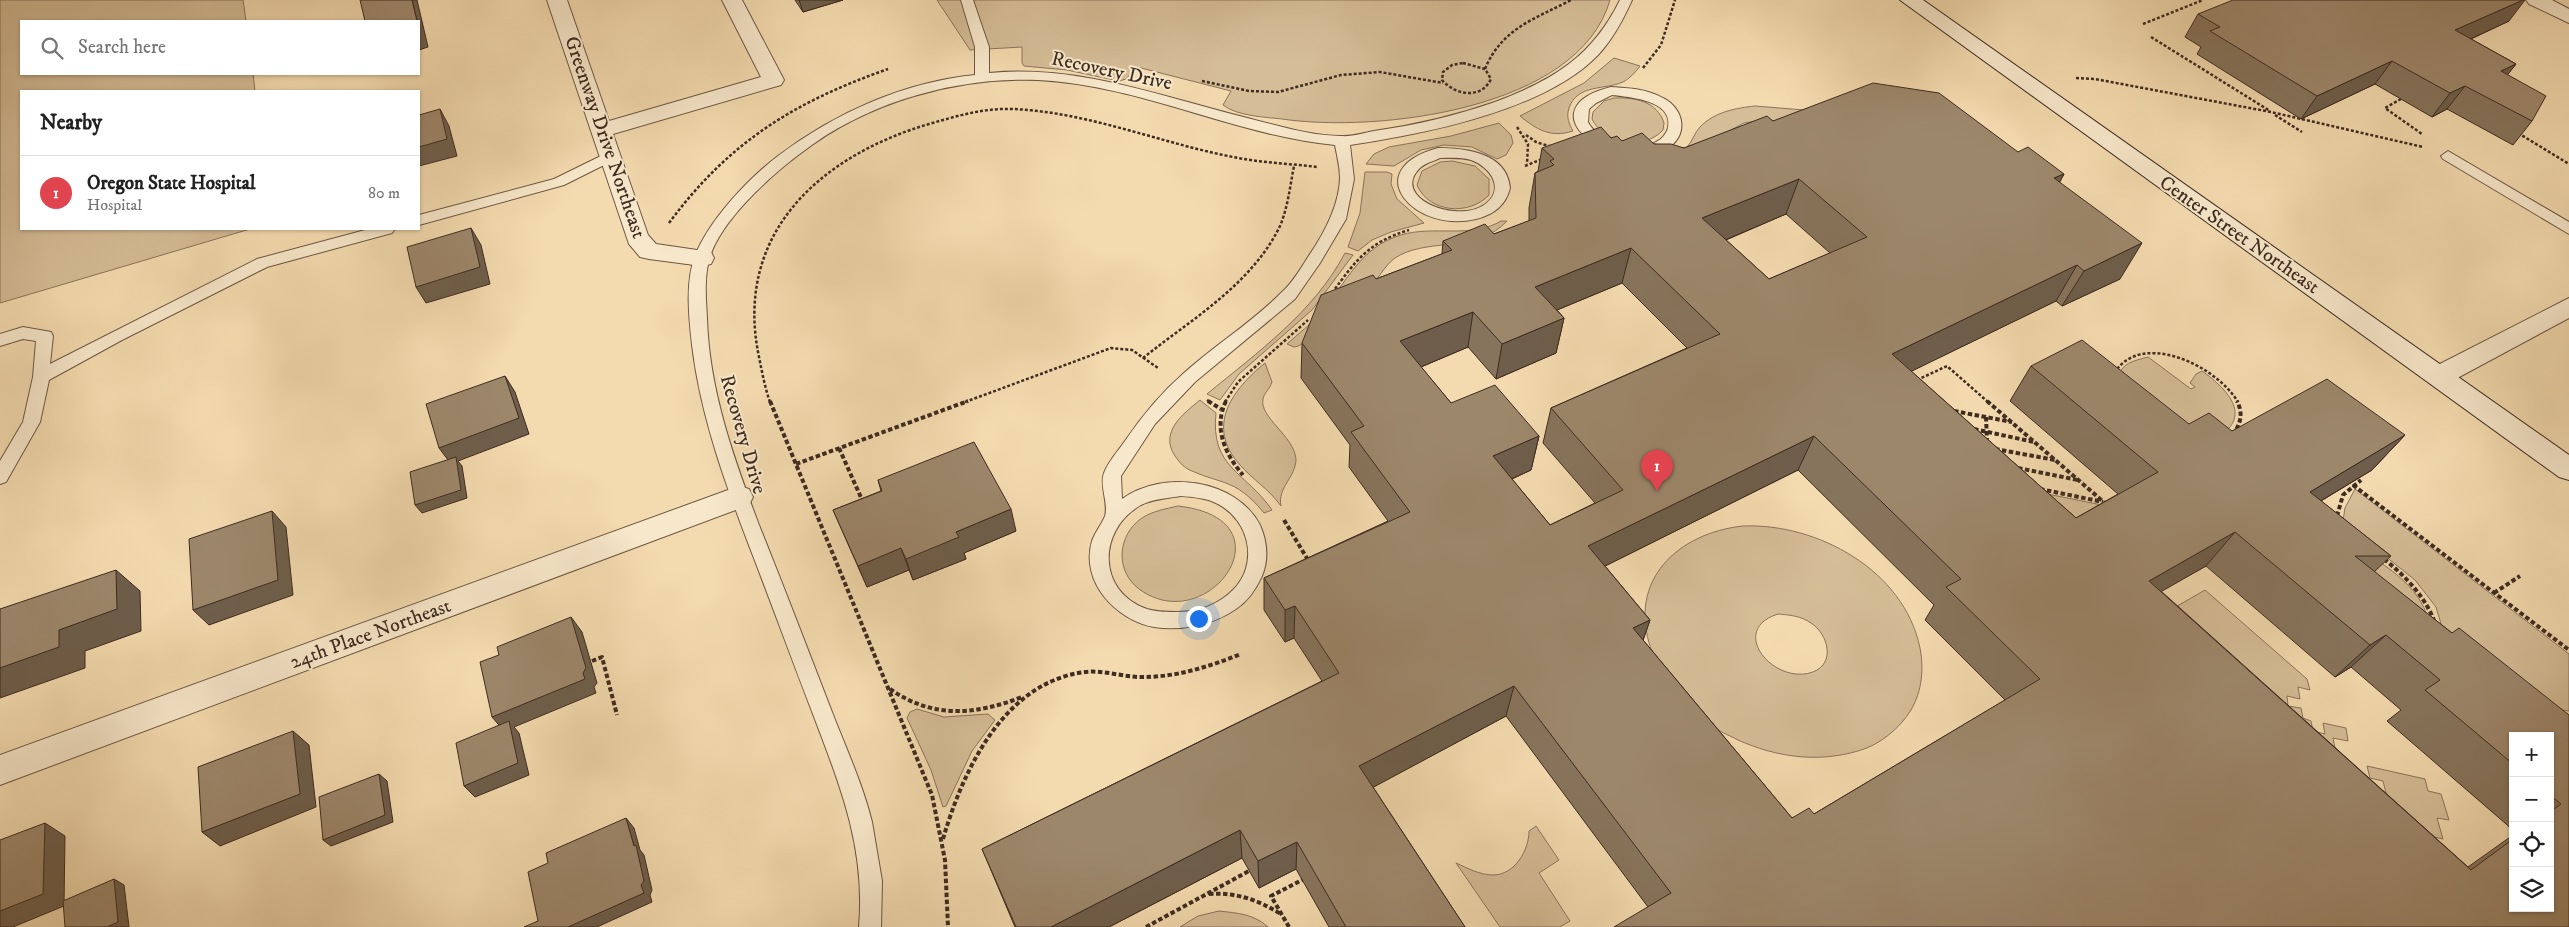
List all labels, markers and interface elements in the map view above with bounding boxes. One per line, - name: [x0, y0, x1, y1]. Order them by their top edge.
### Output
- search box: [20, 20, 420, 75]
- street label: Greenway Drive Northeast: [558, 33, 651, 242]
- icon: search: [38, 34, 66, 62]
- text: Search here: [78, 36, 166, 59]
- street label: Recovery Drive: [1049, 46, 1174, 96]
- text: Nearby: [40, 110, 102, 136]
- street label: Center Street Northeast: [2154, 171, 2324, 300]
- text: Oregon State Hospital: [87, 172, 256, 195]
- text: 1: [53, 183, 59, 203]
- text: 80 m: [368, 183, 400, 203]
- text: Hospital: [87, 195, 142, 215]
- street label: Recovery Drive: [714, 372, 771, 497]
- pin: 1: [1641, 450, 1673, 491]
- street label: 24th Place Northeast: [287, 594, 454, 675]
- your location: [1186, 606, 1212, 632]
- map controls: [2509, 732, 2554, 912]
- button: +: [2509, 732, 2554, 777]
- button: −: [2509, 777, 2554, 822]
- button: locate: [2509, 822, 2554, 867]
- button: layers: [2509, 867, 2554, 912]

